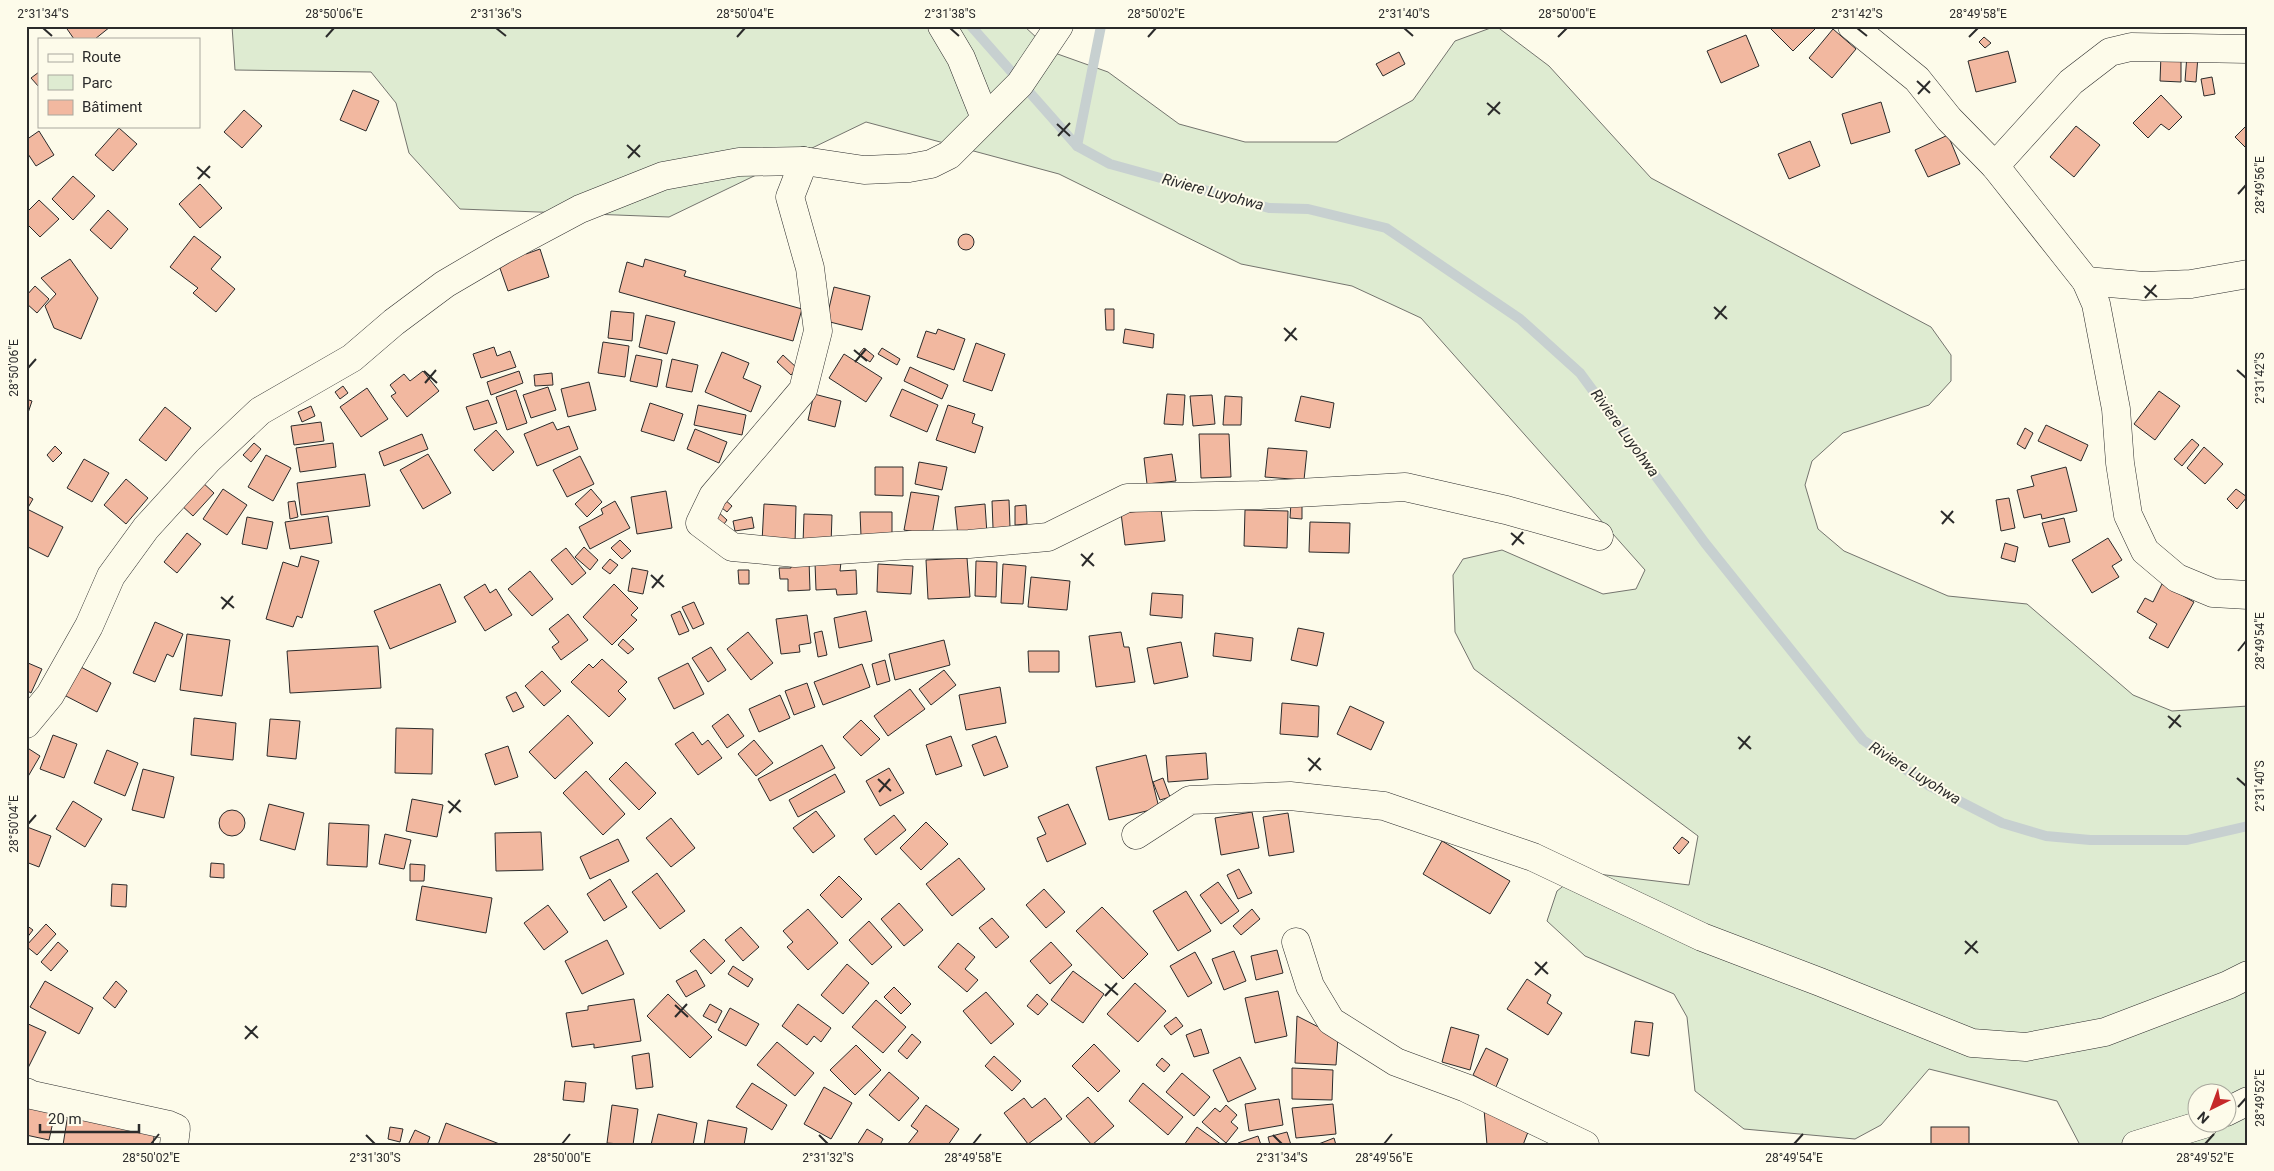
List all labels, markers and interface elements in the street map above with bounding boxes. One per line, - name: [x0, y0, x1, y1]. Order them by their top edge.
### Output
- text: 2°31'34"S: [17, 7, 69, 21]
- text: 28°50'06"E: [305, 7, 363, 21]
- text: 2°31'36"S: [470, 7, 522, 21]
- text: 28°50'04"E: [716, 7, 774, 21]
- text: 2°31'38"S: [924, 7, 976, 21]
- text: 28°50'02"E: [1127, 7, 1185, 21]
- text: 2°31'40"S: [1378, 7, 1430, 21]
- text: 28°50'00"E: [1538, 7, 1596, 21]
- text: 2°31'42"S: [1831, 7, 1883, 21]
- text: 28°49'58"E: [1949, 7, 2007, 21]
- legend: [38, 38, 200, 128]
- text: Route: [82, 48, 121, 66]
- text: Parc: [82, 74, 112, 92]
- text: Bâtiment: [82, 98, 142, 116]
- text: 28°49'56"E: [2253, 156, 2267, 214]
- water label: Riviere Luyohwa: [1160, 170, 1266, 214]
- text: 28°50'06"E: [7, 339, 21, 397]
- text: 2°31'42"S: [2253, 352, 2267, 404]
- water label: Riviere Luyohwa: [1587, 385, 1663, 481]
- text: 28°49'54"E: [2253, 612, 2267, 670]
- water label: Riviere Luyohwa: [1866, 738, 1964, 808]
- text: 2°31'40"S: [2253, 760, 2267, 812]
- text: 28°50'04"E: [7, 795, 21, 853]
- text: 28°49'52"E: [2253, 1069, 2267, 1127]
- north arrow: [2186, 1084, 2236, 1134]
- scale bar: [40, 1101, 139, 1133]
- text: N: [2194, 1108, 2212, 1127]
- text: 20 m: [48, 1110, 82, 1128]
- text: 28°50'02"E: [122, 1151, 180, 1165]
- text: 2°31'30"S: [349, 1151, 401, 1165]
- text: 28°50'00"E: [533, 1151, 591, 1165]
- text: 2°31'32"S: [802, 1151, 854, 1165]
- text: 28°49'58"E: [944, 1151, 1002, 1165]
- text: 2°31'34"S: [1256, 1151, 1308, 1165]
- text: 28°49'56"E: [1355, 1151, 1413, 1165]
- text: 28°49'54"E: [1765, 1151, 1823, 1165]
- text: 28°49'52"E: [2176, 1151, 2234, 1165]

